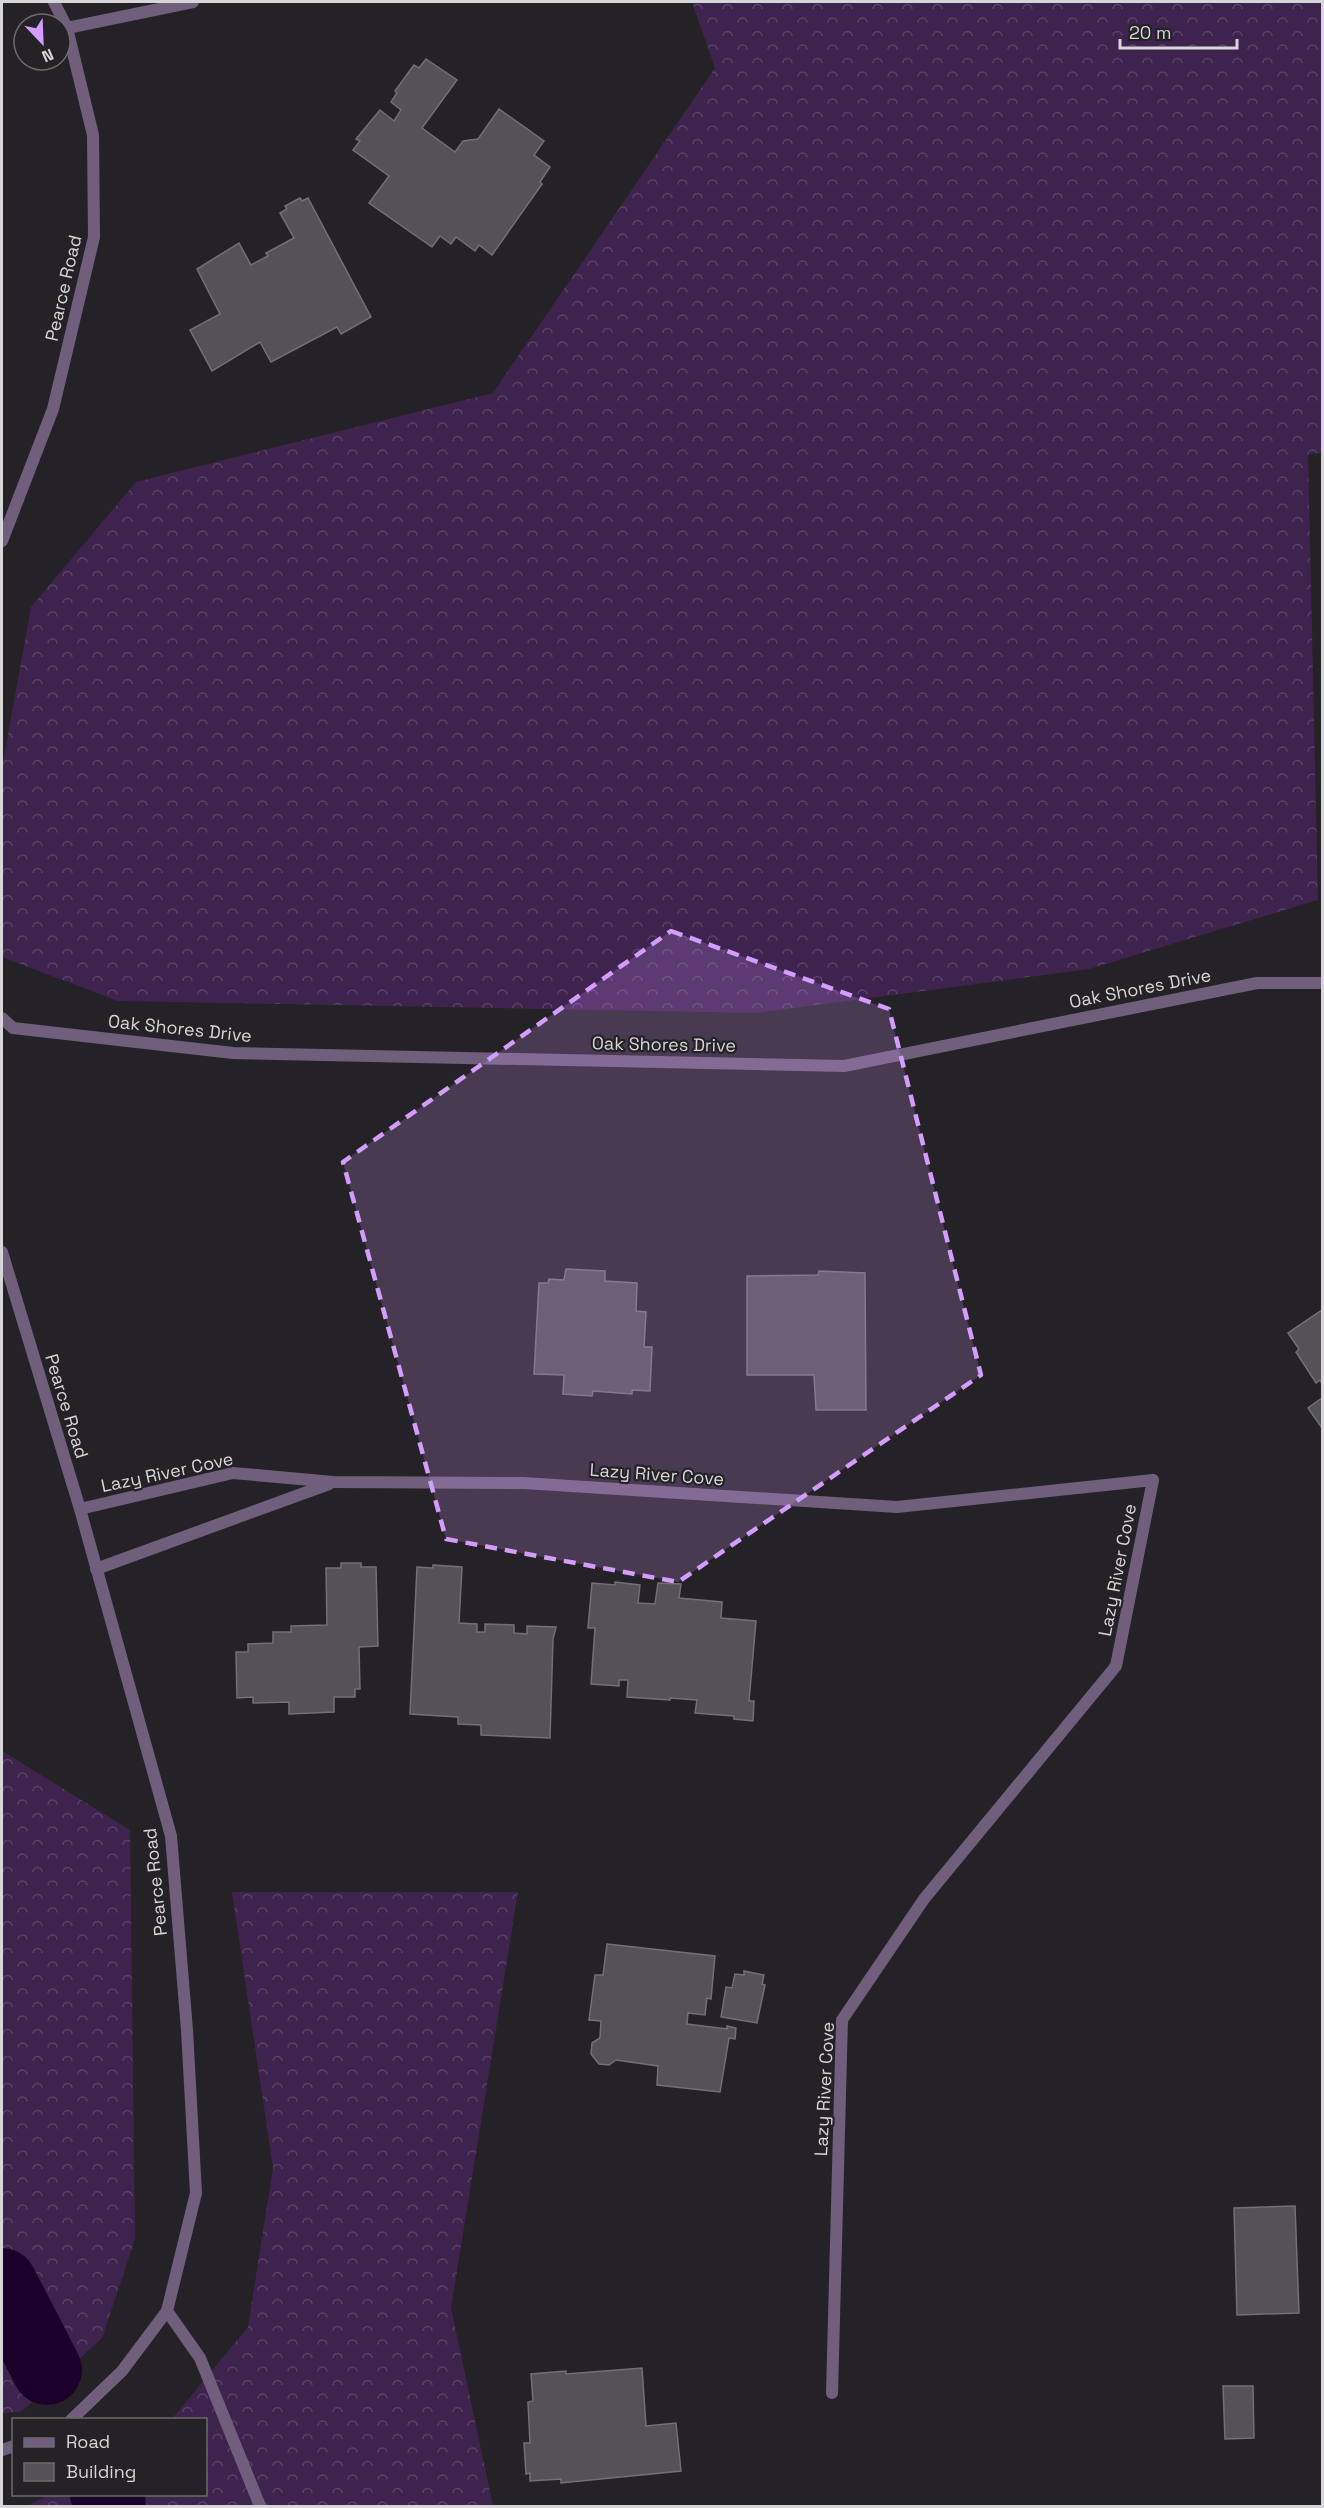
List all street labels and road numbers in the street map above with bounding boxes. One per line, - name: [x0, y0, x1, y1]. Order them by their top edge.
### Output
- street label: Pearce Road: [40, 233, 86, 343]
- street label: Oak Shores Drive: [1067, 963, 1213, 1013]
- street label: Oak Shores Drive: [107, 1009, 253, 1047]
- street label: Oak Shores Drive: [592, 1031, 736, 1057]
- street label: Pearce Road: [40, 1351, 94, 1461]
- street label: Lazy River Cove: [99, 1447, 235, 1497]
- street label: Lazy River Cove: [589, 1458, 725, 1490]
- street label: Lazy River Cove: [1093, 1502, 1141, 1638]
- street label: Pearce Road: [138, 1827, 172, 1937]
- street label: Lazy River Cove: [809, 2021, 839, 2157]

